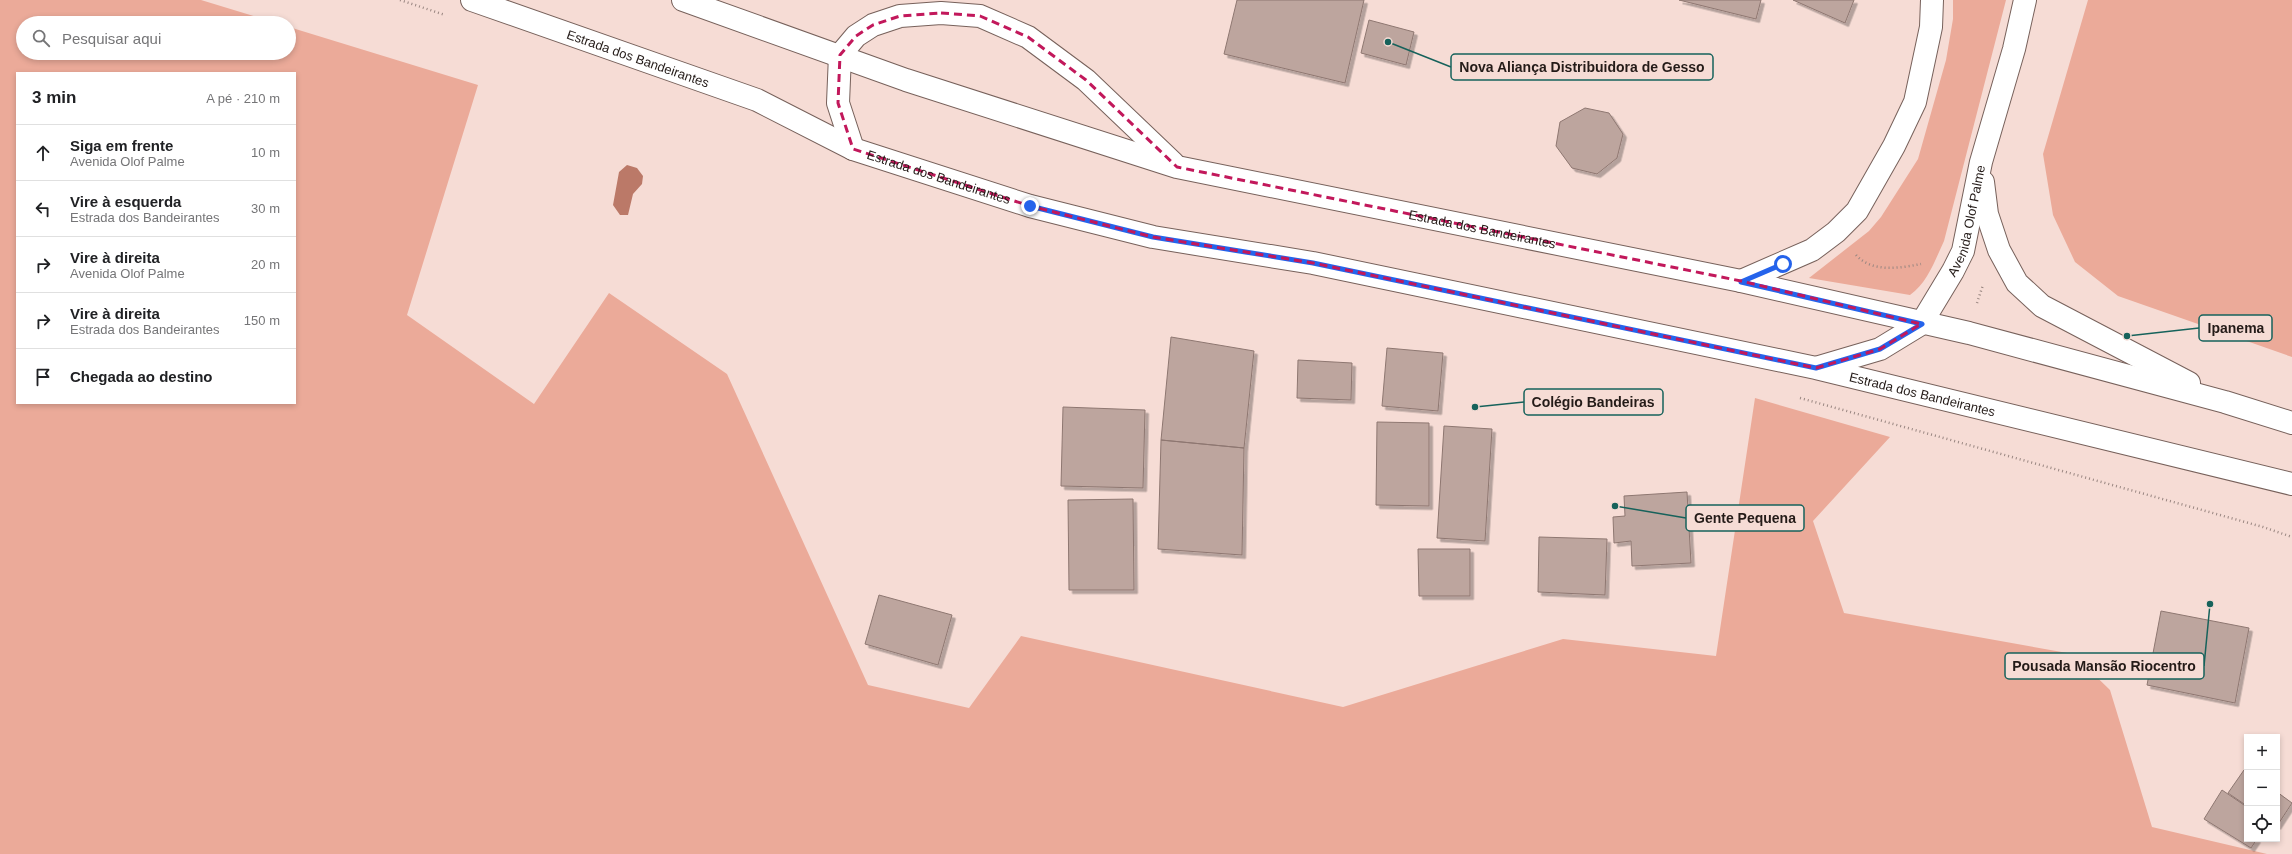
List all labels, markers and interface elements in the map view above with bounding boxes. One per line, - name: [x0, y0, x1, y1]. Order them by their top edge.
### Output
- search box: [16, 16, 296, 60]
- icon: search: [30, 27, 52, 49]
- street label: Estrada dos Bandeirantes: [565, 27, 712, 91]
- text: Pesquisar aqui: [62, 30, 161, 47]
- callout: Nova Aliança Distribuidora de Gesso: [1451, 54, 1713, 80]
- text: Nova Aliança Distribuidora de Gesso: [1459, 59, 1705, 75]
- text: 3 min: [32, 88, 76, 107]
- text: A pé · 210 m: [206, 91, 280, 106]
- text: Siga em frente: [70, 137, 173, 154]
- icon: ahead: [32, 142, 54, 164]
- text: 10 m: [251, 145, 280, 160]
- street label: Estrada dos Bandeirantes: [865, 147, 1013, 207]
- text: Avenida Olof Palme: [70, 154, 185, 169]
- street label: Avenida Olof Palme: [1944, 164, 1988, 279]
- text: Vire à esquerda: [70, 193, 181, 210]
- route end: [1021, 197, 1039, 215]
- icon: left: [32, 198, 54, 220]
- text: 30 m: [251, 201, 280, 216]
- street label: Estrada dos Bandeirantes: [1407, 207, 1558, 251]
- text: Estrada dos Bandeirantes: [70, 210, 220, 225]
- text: Vire à direita: [70, 249, 160, 266]
- icon: right: [32, 254, 54, 276]
- route start: [1774, 255, 1792, 273]
- text: 20 m: [251, 257, 280, 272]
- text: Avenida Olof Palme: [70, 266, 185, 281]
- text: Vire à direita: [70, 305, 160, 322]
- icon: right: [32, 310, 54, 332]
- text: 150 m: [244, 313, 280, 328]
- callout: Ipanema: [2199, 315, 2272, 341]
- text: Ipanema: [2208, 320, 2265, 336]
- text: Estrada dos Bandeirantes: [70, 322, 220, 337]
- icon: arrive: [32, 366, 54, 388]
- text: Chegada ao destino: [70, 368, 213, 385]
- street label: Estrada dos Bandeirantes: [1848, 369, 1997, 420]
- callout: Colégio Bandeiras: [1524, 389, 1663, 415]
- text: Colégio Bandeiras: [1532, 394, 1655, 410]
- callout: Gente Pequena: [1686, 505, 1804, 531]
- text: Gente Pequena: [1694, 510, 1796, 526]
- callout: Pousada Mansão Riocentro: [2005, 653, 2204, 679]
- text: Pousada Mansão Riocentro: [2012, 658, 2196, 674]
- map controls: [2244, 734, 2280, 842]
- button: +: [2244, 734, 2280, 770]
- button: −: [2244, 770, 2280, 806]
- button: locate: [2244, 806, 2280, 842]

